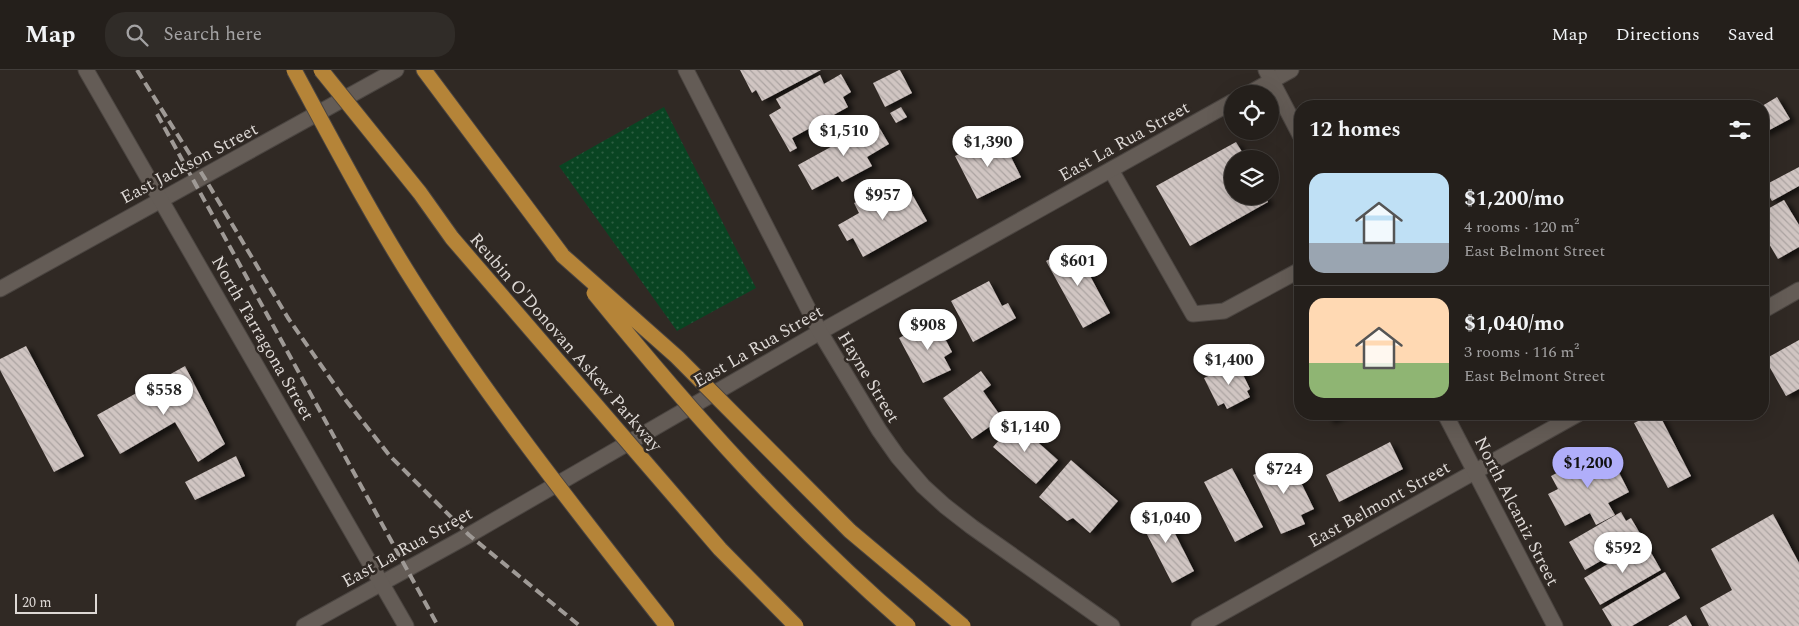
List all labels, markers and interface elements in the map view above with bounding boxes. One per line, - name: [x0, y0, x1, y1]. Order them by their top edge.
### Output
- search box: [105, 12, 455, 57]
- text: Map: [25, 17, 75, 53]
- text: Search here: [163, 20, 262, 49]
- icon: search: [123, 21, 151, 49]
- text: Map: [1552, 21, 1588, 48]
- text: Directions: [1616, 21, 1700, 48]
- text: Saved: [1728, 21, 1774, 48]
- map controls: [1224, 85, 1279, 205]
- button: locate: [1224, 85, 1279, 140]
- street label: East La Rua Street: [1054, 94, 1195, 189]
- pin: $1,510: [803, 114, 885, 157]
- text: 12 homes: [1309, 114, 1401, 146]
- street label: East Jackson Street: [116, 116, 263, 211]
- icon: filters: [1726, 116, 1754, 144]
- text: $1,510: [819, 119, 869, 143]
- pin: $1,390: [947, 126, 1029, 168]
- text: $1,390: [963, 130, 1013, 154]
- button: layers: [1224, 150, 1279, 205]
- pin: $957: [853, 178, 913, 221]
- text: $957: [865, 183, 901, 207]
- text: $1,200/mo: [1464, 183, 1564, 215]
- icon: home: [1349, 193, 1409, 253]
- text: 4 rooms · 120 m²: [1464, 215, 1579, 239]
- street label: Reubin O'Donovan Askew Parkway: [463, 227, 669, 459]
- text: East Belmont Street: [1464, 239, 1605, 263]
- pin: $601: [1048, 244, 1108, 287]
- text: $601: [1060, 249, 1096, 273]
- street label: North Tarragona Street: [204, 251, 321, 426]
- street label: East La Rua Street: [688, 298, 828, 395]
- pin: $908: [898, 308, 958, 351]
- text: $1,040/mo: [1464, 308, 1564, 340]
- text: $908: [910, 313, 946, 337]
- icon: home: [1349, 318, 1409, 378]
- street label: Hayne Street: [831, 326, 907, 428]
- text: 3 rooms · 116 m²: [1464, 340, 1579, 364]
- pin: $1,400: [1188, 344, 1270, 386]
- text: $1,400: [1204, 348, 1254, 372]
- text: East Belmont Street: [1464, 364, 1605, 388]
- pin: $558: [134, 374, 194, 416]
- text: $558: [146, 378, 182, 402]
- pin: $1,140: [984, 410, 1066, 453]
- text: $1,140: [1000, 415, 1050, 439]
- street label: North Alcaniz Street: [1467, 432, 1566, 591]
- pin: $1,200: [1547, 446, 1629, 489]
- text: $1,200: [1563, 451, 1613, 475]
- pin: $724: [1254, 452, 1314, 495]
- street label: East Belmont Street: [1303, 454, 1455, 555]
- text: $724: [1266, 457, 1302, 481]
- street label: East La Rua Street: [337, 500, 478, 595]
- pin: $1,040: [1125, 502, 1207, 544]
- text: $1,040: [1141, 506, 1191, 530]
- pin: $592: [1593, 532, 1653, 574]
- text: $592: [1605, 536, 1641, 560]
- scale bar: [15, 591, 98, 614]
- text: 20 m: [22, 592, 52, 613]

